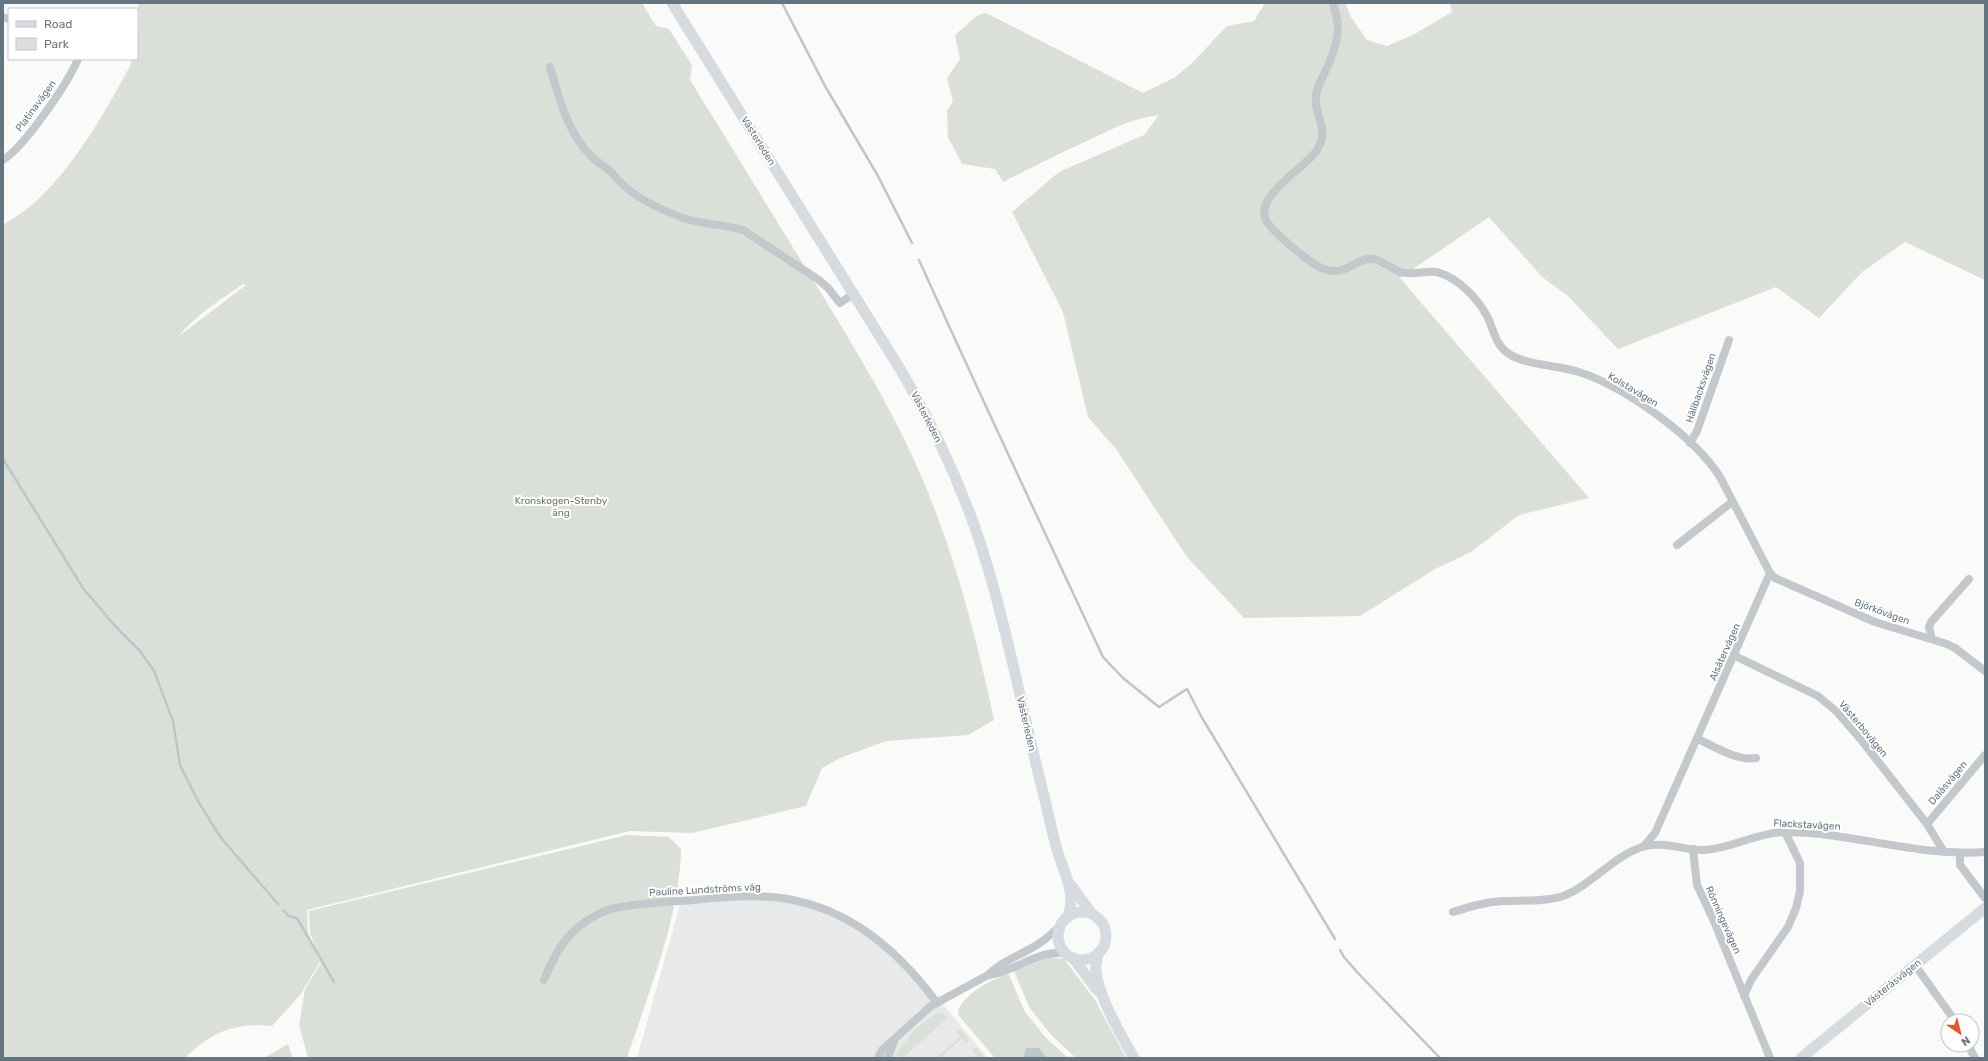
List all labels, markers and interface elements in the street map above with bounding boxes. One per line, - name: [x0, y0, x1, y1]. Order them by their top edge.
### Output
- legend: [8, 8, 138, 60]
- text: Road: [44, 17, 72, 31]
- text: Park: [44, 37, 70, 51]
- street label: Platinavägen: [13, 78, 59, 134]
- street label: Västerleden: [738, 114, 778, 168]
- street label: Hällbacksvägen: [1683, 352, 1719, 424]
- street label: Kolstavägen: [1606, 370, 1660, 410]
- street label: Västerleden: [908, 390, 944, 444]
- park label: Kronskogen-Stenby äng: [515, 495, 608, 519]
- street label: Björkövägen: [1853, 596, 1911, 628]
- street label: Alsätervägen: [1707, 621, 1743, 683]
- street label: Västerleden: [1014, 696, 1038, 752]
- street label: Västerbovägen: [1836, 698, 1890, 760]
- street label: Dalåsvägen: [1926, 759, 1970, 807]
- street label: Flackstavägen: [1773, 817, 1841, 833]
- street label: Pauline Lundströms väg: [649, 881, 761, 899]
- street label: Rönningevägen: [1703, 884, 1743, 956]
- street label: Västeråsvägen: [1863, 957, 1923, 1009]
- north arrow: [1940, 1013, 1980, 1053]
- text: N: [1958, 1033, 1972, 1048]

